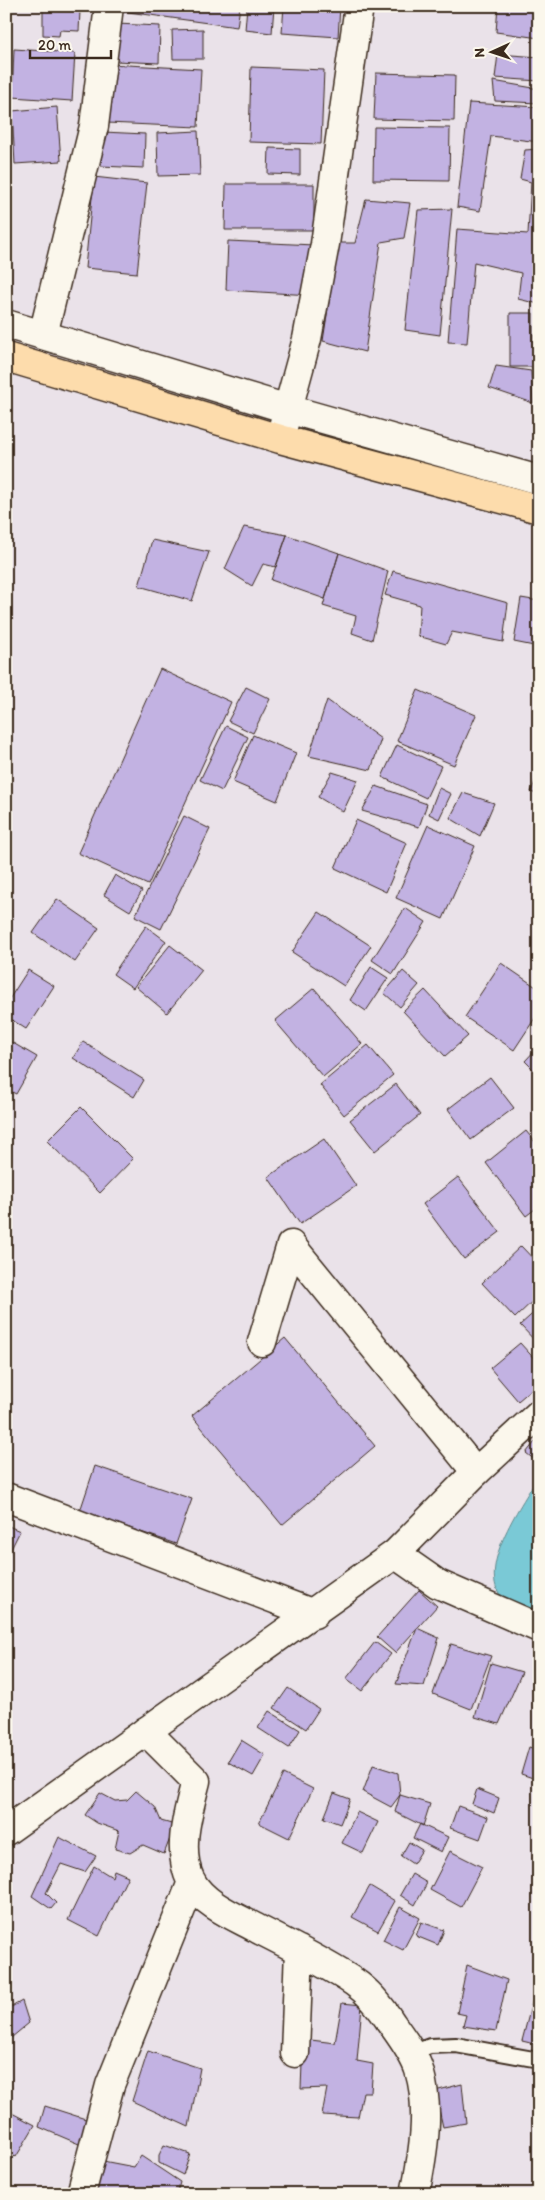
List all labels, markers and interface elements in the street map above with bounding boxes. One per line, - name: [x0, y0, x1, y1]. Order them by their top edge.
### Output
- scale bar: [30, 28, 111, 60]
- north arrow: [468, 28, 518, 78]
- text: 20 m: [38, 36, 72, 54]
- text: N: [471, 47, 488, 58]

